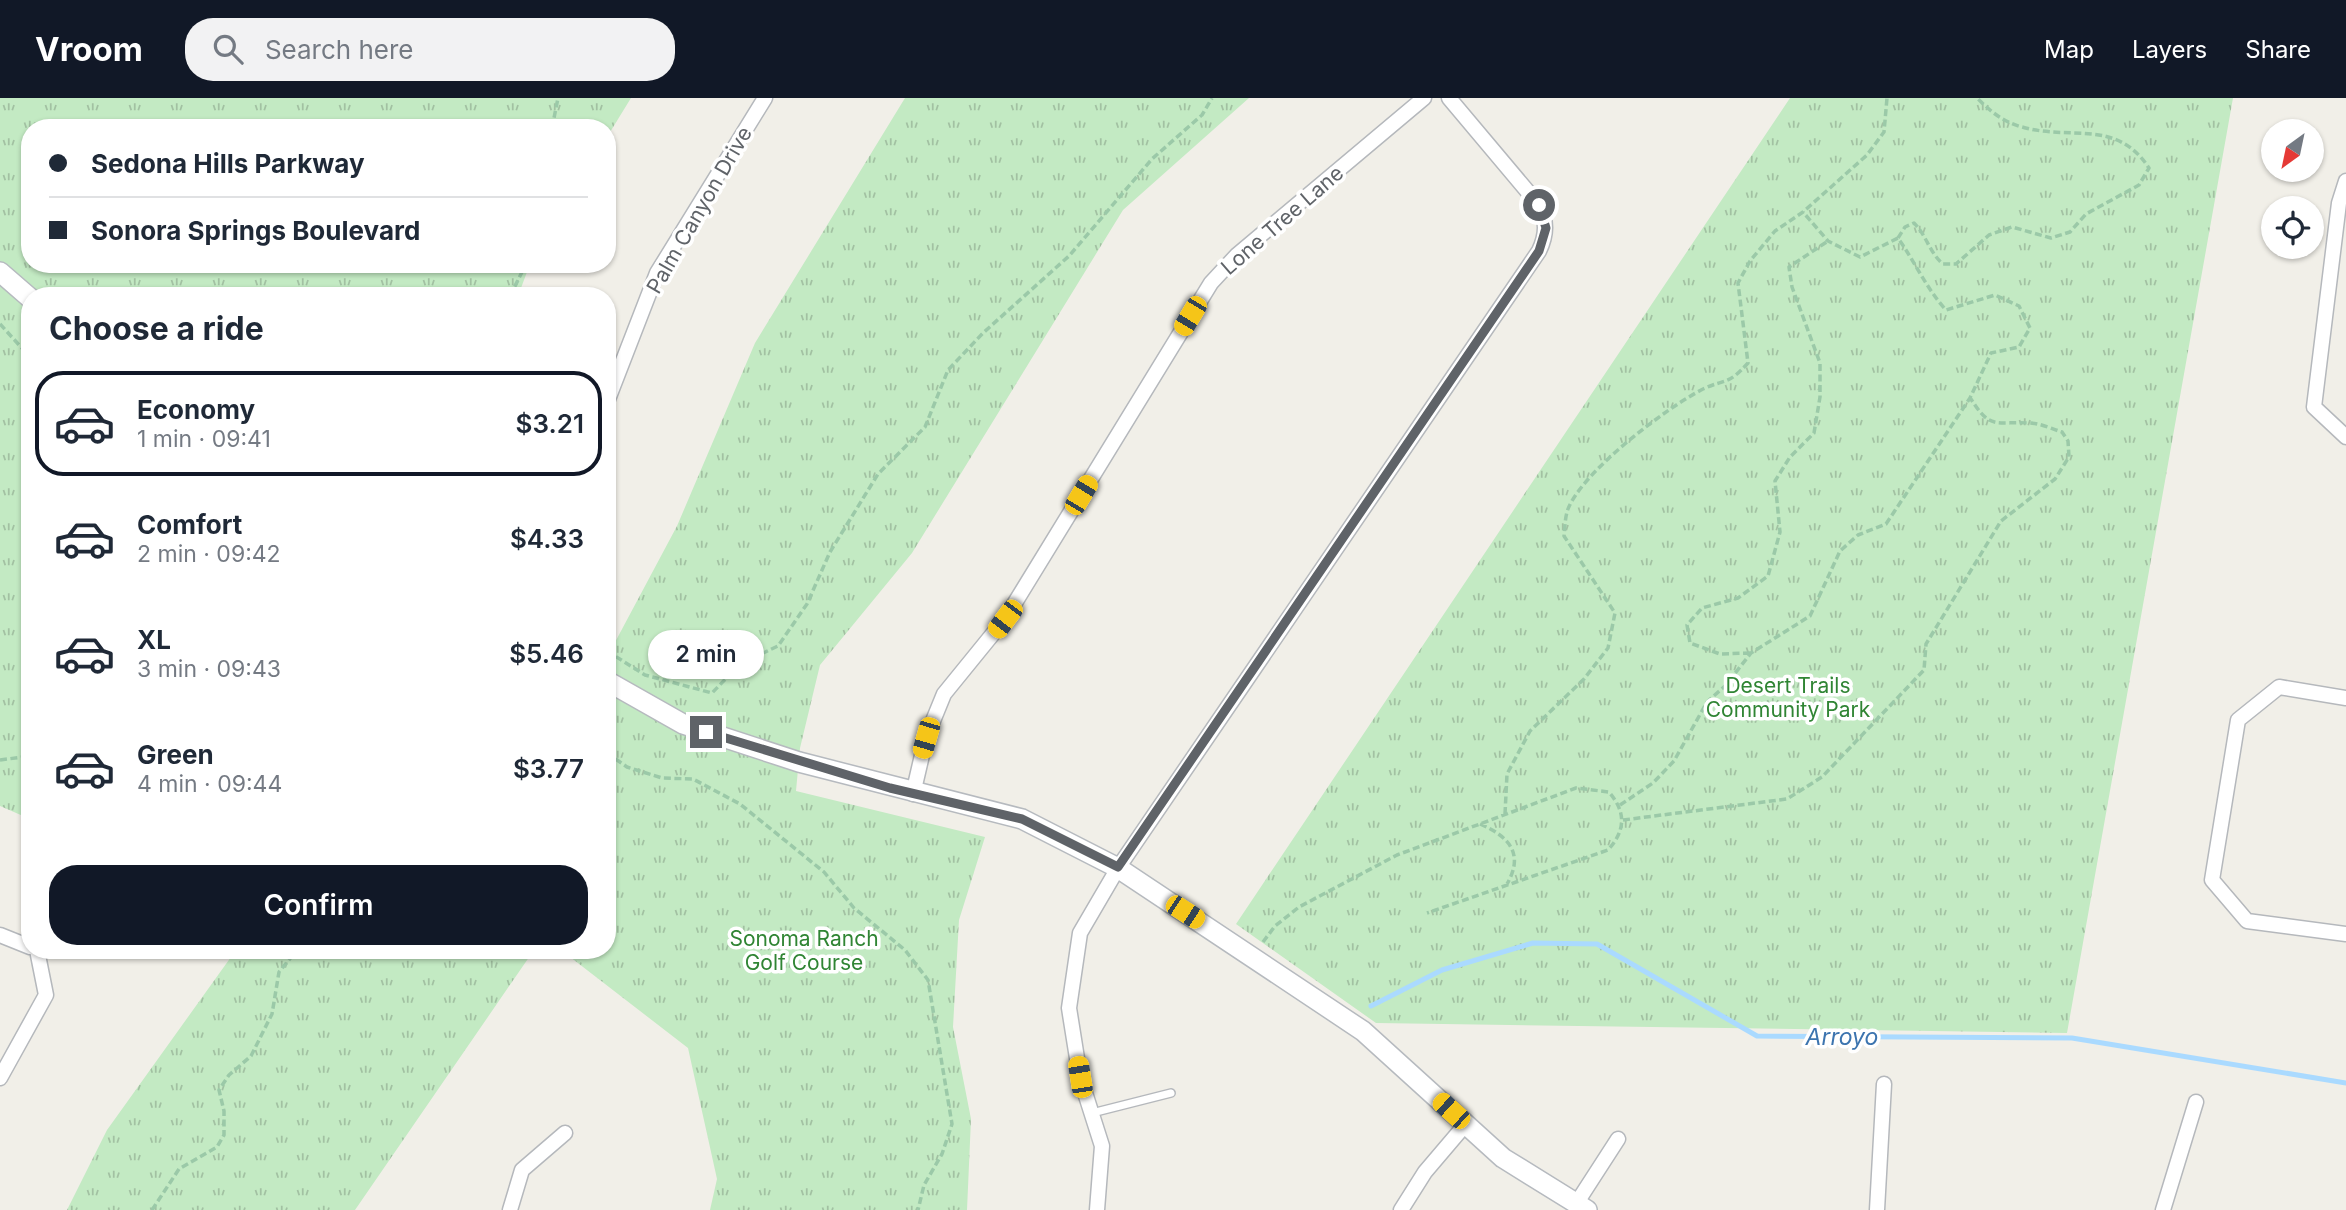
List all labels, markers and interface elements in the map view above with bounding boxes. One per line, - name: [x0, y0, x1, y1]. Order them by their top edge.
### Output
- search box: [185, 18, 675, 81]
- text: Vroom: [35, 29, 143, 69]
- icon: search: [209, 30, 247, 68]
- text: Search here: [265, 34, 414, 65]
- text: Map: [2044, 35, 2094, 64]
- text: Layers: [2132, 35, 2207, 64]
- text: Share: [2245, 35, 2311, 64]
- north arrow: [2261, 119, 2324, 182]
- map controls: [2261, 119, 2324, 259]
- street label: Palm Canyon Drive: [641, 122, 757, 298]
- text: Sedona Hills Parkway: [91, 148, 365, 179]
- street label: Lone Tree Lane: [1216, 160, 1348, 280]
- route start: [1523, 189, 1555, 221]
- button: locate: [2261, 196, 2324, 259]
- text: Sonora Springs Boulevard: [91, 215, 420, 246]
- car: [1171, 293, 1210, 339]
- text: Choose a ride: [49, 309, 264, 348]
- icon: car: [53, 392, 116, 455]
- text: Economy: [137, 394, 255, 425]
- text: $3.21: [516, 408, 584, 439]
- text: 1 min · 09:41: [137, 425, 271, 453]
- car: [1062, 472, 1101, 518]
- icon: car: [53, 507, 116, 570]
- text: Comfort: [137, 509, 242, 540]
- text: $4.33: [510, 523, 584, 554]
- text: 2 min · 09:42: [137, 540, 281, 568]
- car: [984, 596, 1027, 642]
- icon: car: [53, 622, 116, 685]
- text: XL: [137, 624, 171, 655]
- callout: 2 min: [648, 630, 764, 680]
- text: $5.46: [509, 638, 584, 669]
- text: 2 min: [676, 640, 736, 668]
- text: 3 min · 09:43: [137, 655, 281, 683]
- park label: Desert Trails Community Park: [1706, 673, 1871, 722]
- car: [911, 715, 942, 761]
- route end: [690, 716, 722, 748]
- icon: car: [53, 737, 116, 800]
- text: Green: [137, 739, 214, 770]
- text: $3.77: [513, 753, 584, 784]
- text: 4 min · 09:44: [137, 770, 282, 798]
- button: Confirm: [49, 865, 588, 945]
- car: [1162, 892, 1209, 932]
- park label: Sonoma Ranch Golf Course: [729, 926, 879, 975]
- water label: Arroyo: [1805, 1023, 1878, 1051]
- car: [1067, 1055, 1094, 1099]
- car: [1429, 1089, 1474, 1133]

